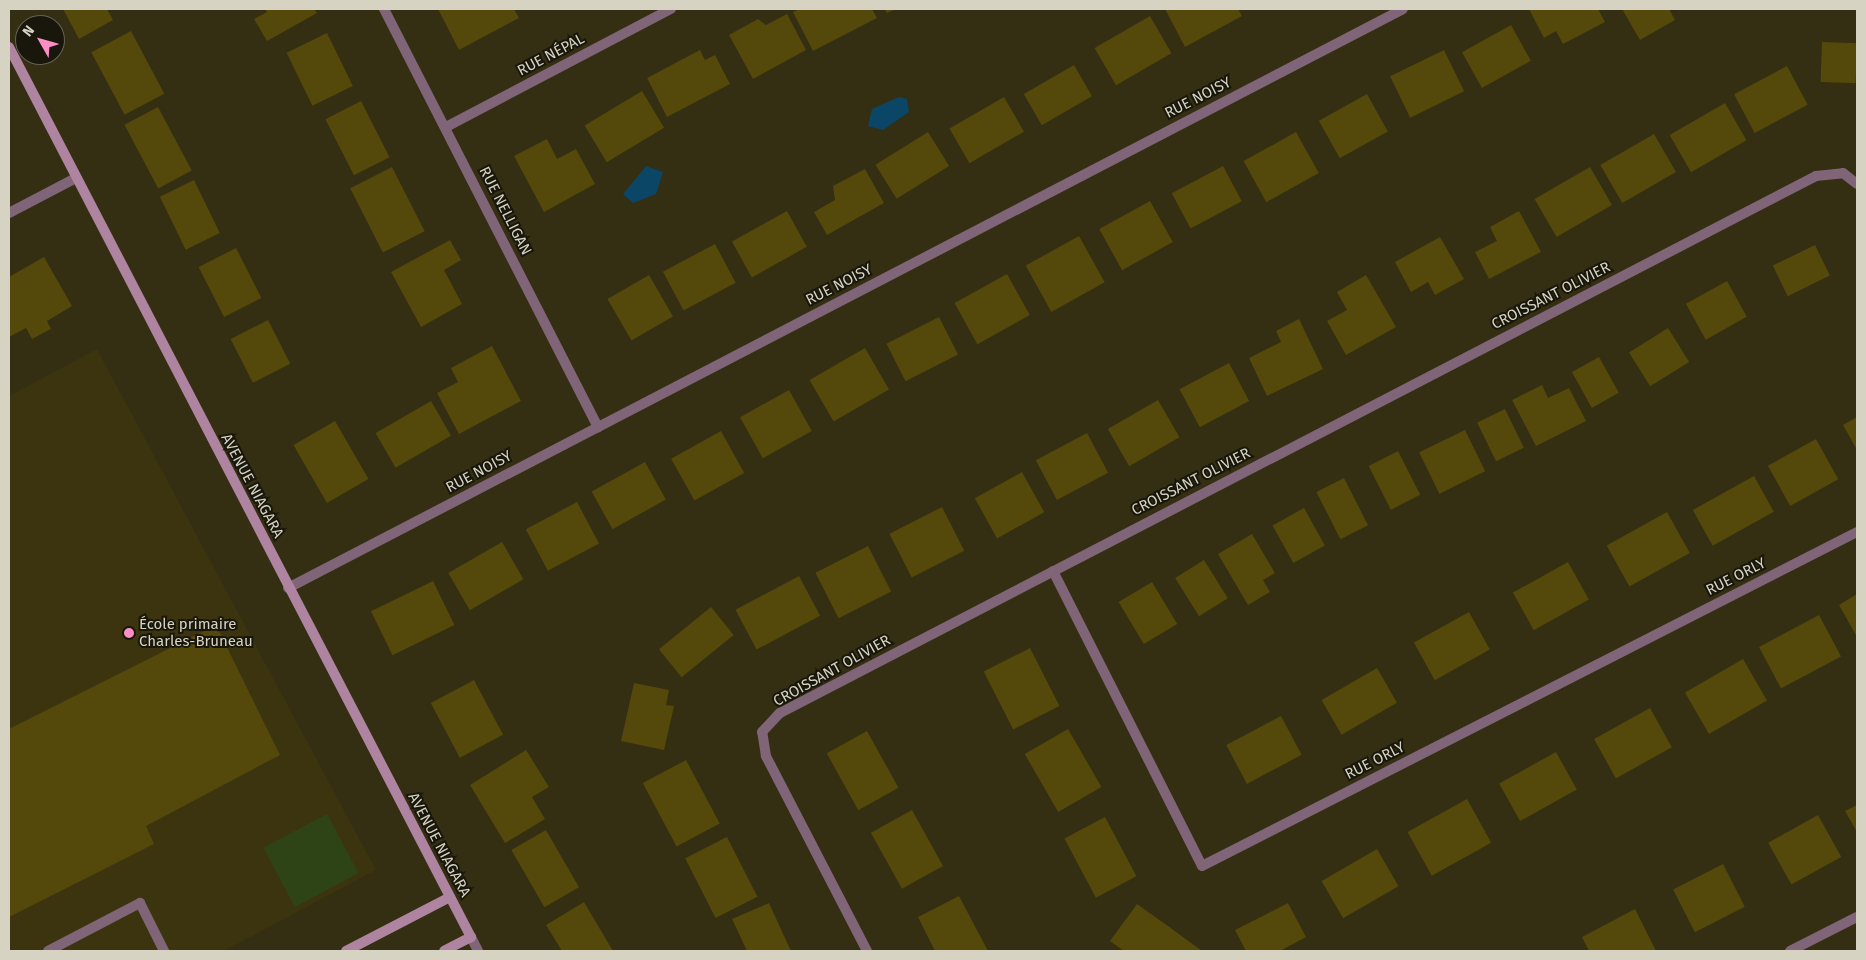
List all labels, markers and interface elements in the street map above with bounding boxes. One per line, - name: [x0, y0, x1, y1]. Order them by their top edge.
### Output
- north arrow: [15, 15, 65, 65]
- text: N: [19, 22, 38, 40]
- street label: RUE NÉPAL: [515, 30, 587, 80]
- street label: RUE NOISY: [1162, 74, 1234, 122]
- street label: RUE NELLIGAN: [475, 164, 535, 258]
- street label: CROISSANT OLIVIER: [1489, 258, 1613, 334]
- street label: RUE NOISY: [803, 261, 875, 309]
- street label: AVENUE NIAGARA: [217, 431, 287, 541]
- street label: CROISSANT OLIVIER: [1129, 444, 1253, 520]
- street label: RUE NOISY: [443, 447, 515, 497]
- street label: RUE ORLY: [1703, 554, 1769, 600]
- place label: École primaire Charles-Bruneau: [139, 615, 253, 650]
- marker: École primaire Charles-Bruneau: [123, 627, 135, 639]
- street label: CROISSANT OLIVIER: [770, 631, 894, 711]
- street label: RUE ORLY: [1342, 738, 1408, 784]
- street label: AVENUE NIAGARA: [404, 790, 474, 900]

